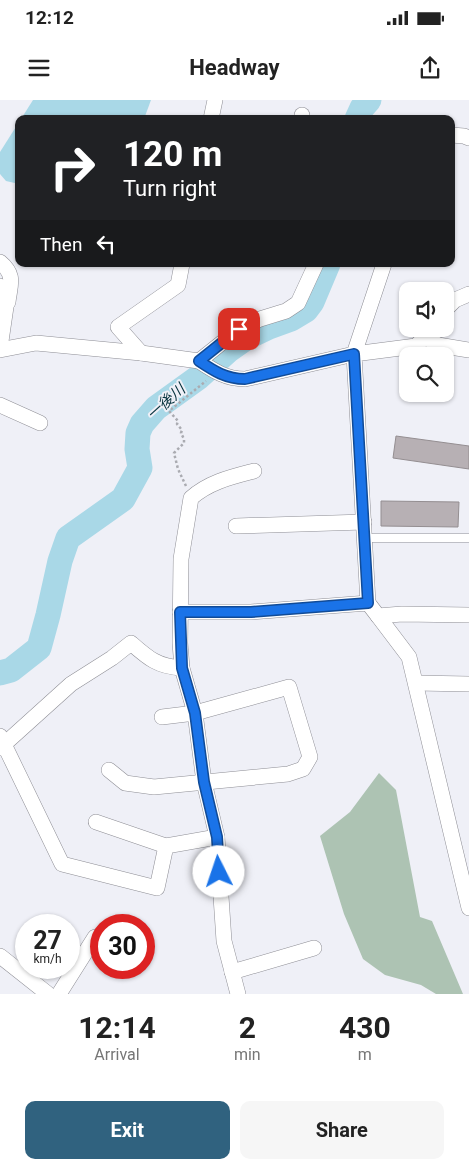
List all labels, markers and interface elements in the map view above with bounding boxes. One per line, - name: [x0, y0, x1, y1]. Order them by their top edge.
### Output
- text: 12:12: [25, 6, 74, 29]
- icon: menu: [25, 54, 53, 82]
- icon: share: [416, 54, 444, 82]
- text: Headway: [189, 55, 280, 80]
- text: 120 m: [123, 134, 222, 175]
- icon: right: [40, 135, 105, 200]
- text: Turn right: [123, 176, 217, 201]
- icon: left: [92, 230, 120, 258]
- text: Then: [40, 233, 82, 256]
- map controls: [399, 282, 454, 402]
- button: sound: [399, 282, 454, 337]
- pin: [218, 308, 260, 350]
- icon: arrive: [225, 315, 253, 343]
- button: search: [399, 347, 454, 402]
- water label: 一後川: [143, 379, 190, 424]
- position arrow: [192, 845, 244, 897]
- speed limit sign: 30: [90, 914, 155, 979]
- text: 27: [33, 926, 62, 955]
- text: km/h: [33, 952, 62, 966]
- text: 12:14: [78, 1010, 156, 1045]
- text: 2: [239, 1010, 256, 1045]
- text: 430: [339, 1010, 391, 1045]
- text: Arrival: [94, 1045, 140, 1064]
- text: min: [234, 1045, 261, 1064]
- text: m: [358, 1045, 372, 1064]
- button: Exit: [25, 1101, 230, 1159]
- button: Share: [240, 1101, 444, 1159]

